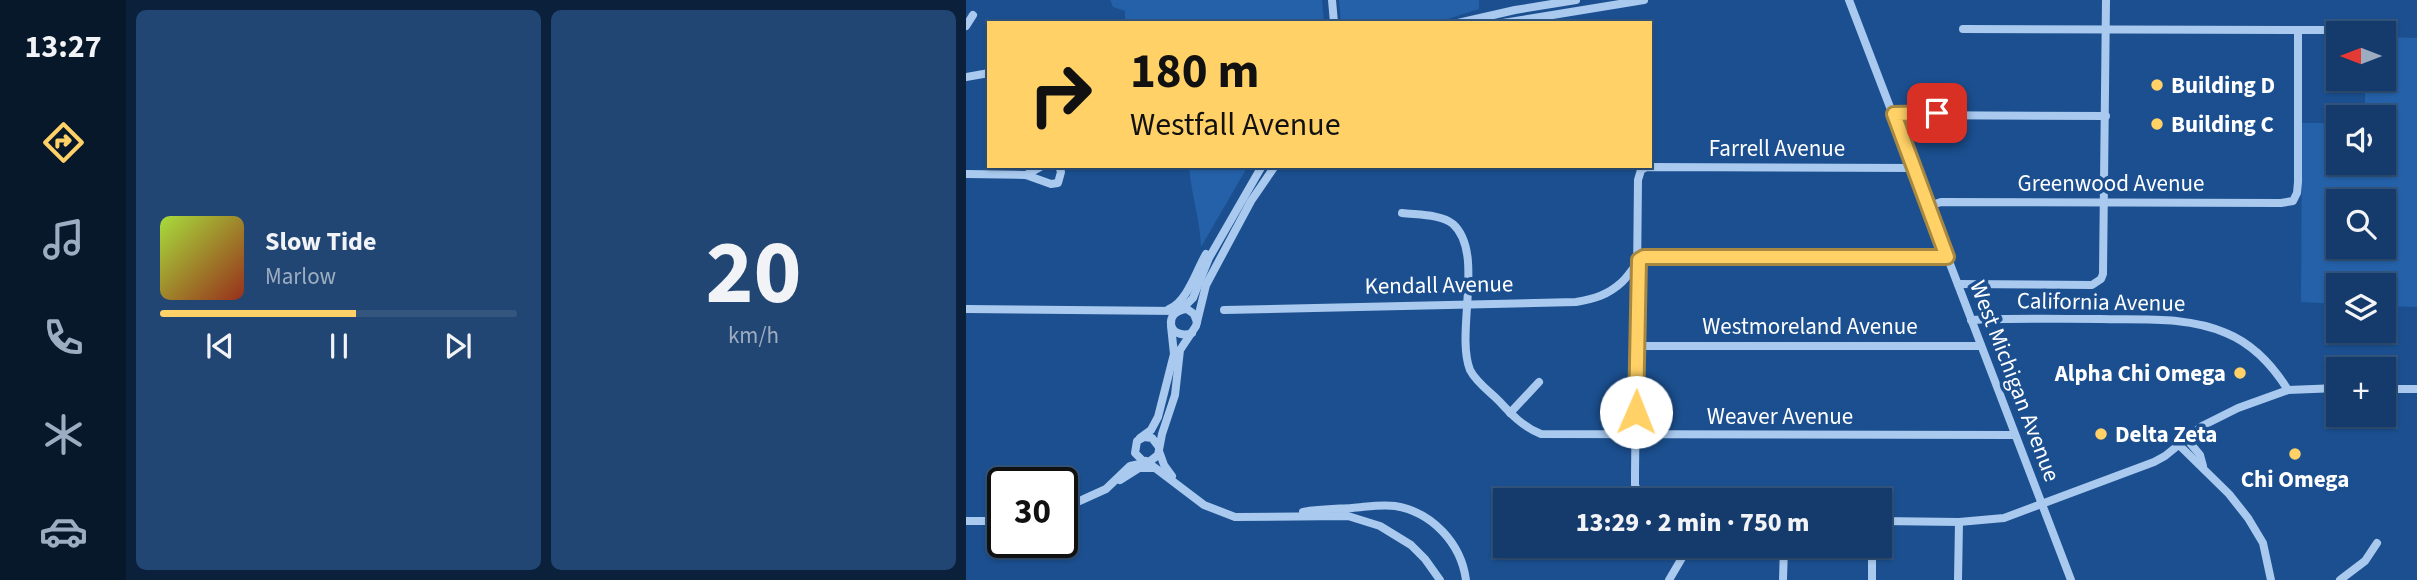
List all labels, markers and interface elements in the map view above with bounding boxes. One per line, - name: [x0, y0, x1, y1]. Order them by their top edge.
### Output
- north arrow: [2326, 21, 2396, 91]
- map controls: [2326, 21, 2396, 427]
- text: 13:27: [24, 24, 102, 70]
- text: 180 m: [1130, 37, 1259, 107]
- icon: right: [1015, 49, 1106, 140]
- place label: Building D: [2171, 69, 2275, 102]
- marker: Building D: [2149, 77, 2165, 93]
- pin: [1907, 83, 1967, 143]
- icon: arrive: [1918, 94, 1956, 132]
- text: Westfall Avenue: [1130, 102, 1341, 148]
- button: sound: [2326, 105, 2396, 175]
- place label: Building C: [2171, 108, 2274, 141]
- marker: Building C: [2149, 116, 2165, 132]
- icon: directions: [39, 118, 88, 167]
- street label: Farrell Avenue: [1709, 132, 1845, 165]
- street label: Greenwood Avenue: [2018, 167, 2204, 200]
- button: search: [2326, 189, 2396, 259]
- text: 20: [705, 209, 802, 338]
- icon: music: [39, 215, 88, 264]
- text: Slow Tide: [265, 223, 376, 260]
- text: Marlow: [265, 260, 336, 293]
- street label: Kendall Avenue: [1364, 267, 1514, 303]
- button: layers: [2326, 273, 2396, 343]
- street label: West Michigan Avenue: [1961, 276, 2069, 486]
- street label: California Avenue: [2016, 284, 2186, 320]
- street label: Westmoreland Avenue: [1702, 310, 1918, 343]
- icon: phone: [39, 313, 88, 362]
- text: km/h: [728, 319, 779, 352]
- icon: previous: [201, 327, 239, 365]
- icon: pause: [320, 327, 358, 365]
- icon: next: [439, 327, 477, 365]
- place label: Alpha Chi Omega: [2054, 357, 2226, 390]
- button: +: [2326, 357, 2396, 427]
- marker: Alpha Chi Omega: [2232, 365, 2248, 381]
- position arrow: [1599, 375, 1673, 449]
- street label: Weaver Avenue: [1707, 400, 1853, 433]
- icon: climate: [39, 410, 88, 459]
- place label: Delta Zeta: [2115, 418, 2217, 451]
- marker: Delta Zeta: [2093, 426, 2109, 442]
- marker: Chi Omega: [2287, 446, 2303, 462]
- place label: Chi Omega: [2241, 463, 2349, 496]
- speed limit sign: 30: [987, 467, 1078, 558]
- text: 13:29 · 2 min · 750 m: [1576, 504, 1809, 541]
- icon: car: [39, 507, 88, 556]

